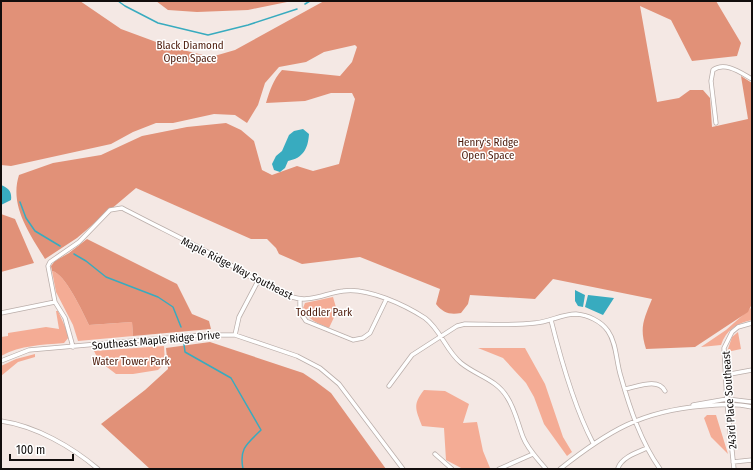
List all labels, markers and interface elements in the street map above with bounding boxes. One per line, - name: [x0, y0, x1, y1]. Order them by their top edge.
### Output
- park label: Black Diamond Open Space: [156, 39, 224, 65]
- park label: Henry's Ridge Open Space: [457, 136, 519, 162]
- street label: Maple Ridge Way Southeast: [179, 235, 295, 302]
- park label: Toddler Park: [296, 306, 353, 319]
- street label: Southeast Maple Ridge Drive: [91, 328, 221, 353]
- street label: 243rd Place Southeast: [720, 350, 739, 450]
- park label: Water Tower Park: [92, 355, 171, 368]
- scale bar: [10, 436, 73, 462]
- text: 100 m: [16, 443, 45, 457]

